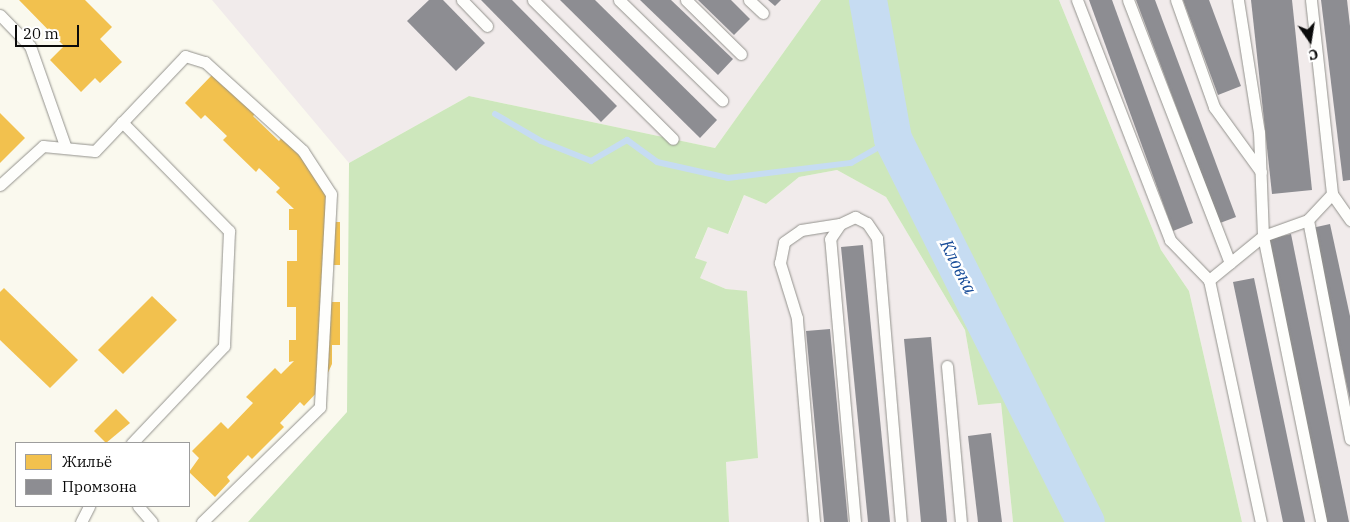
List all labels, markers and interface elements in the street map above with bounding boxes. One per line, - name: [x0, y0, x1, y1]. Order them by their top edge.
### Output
- scale bar: [18, 15, 81, 47]
- north arrow: [1285, 15, 1335, 65]
- text: 20 m: [23, 24, 59, 43]
- text: С: [1307, 45, 1320, 64]
- water label: Кловка: [935, 236, 981, 298]
- legend: [15, 442, 190, 507]
- text: Жильё: [62, 452, 112, 471]
- text: Промзона: [62, 477, 137, 496]

